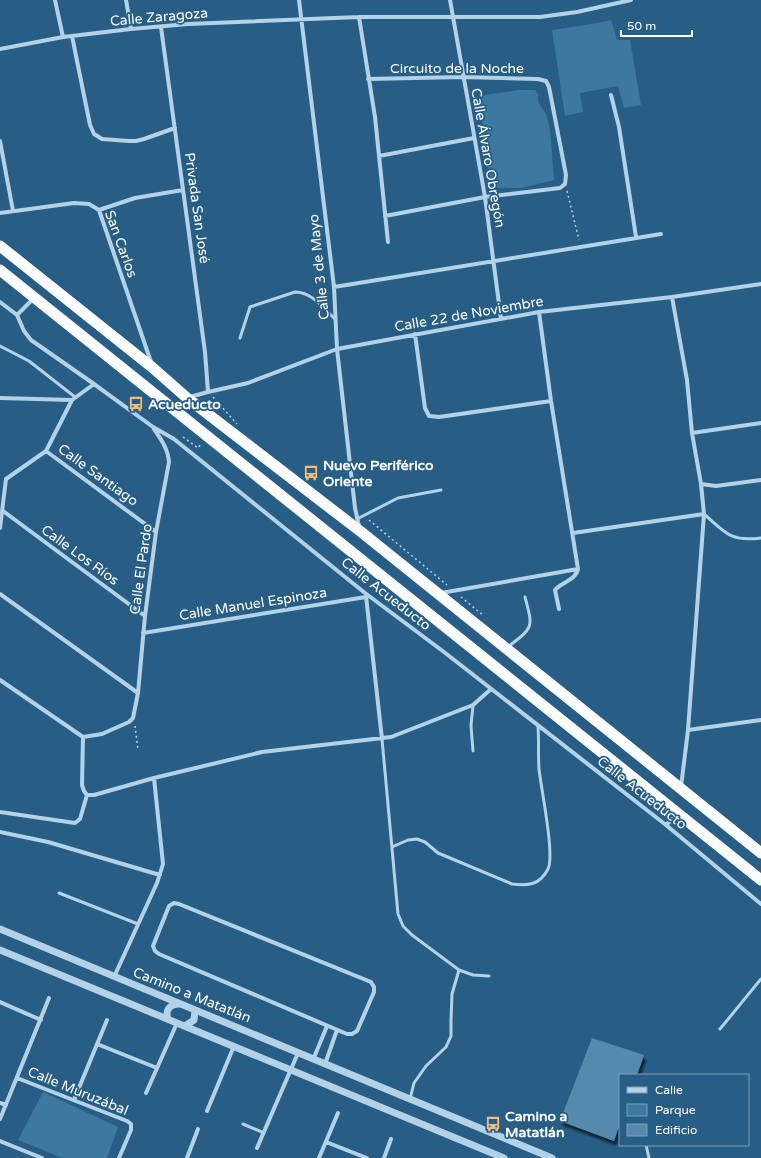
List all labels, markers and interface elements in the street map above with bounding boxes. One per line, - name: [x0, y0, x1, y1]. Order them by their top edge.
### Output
- street label: Calle Zaragoza: [109, 4, 209, 30]
- scale bar: [621, 12, 692, 38]
- text: 50 m: [627, 19, 656, 33]
- street label: Circuito de la Noche: [390, 60, 524, 77]
- street label: Calle Álvaro Obregón: [467, 87, 509, 229]
- street label: Privada San José: [181, 151, 213, 265]
- street label: San Carlos: [101, 208, 141, 280]
- street label: Calle 3 de Mayo: [305, 213, 333, 321]
- street label: Calle 22 de Noviembre: [393, 293, 545, 335]
- bus stop icon: Acueducto: [127, 395, 145, 413]
- place label: Acueducto: [148, 396, 221, 413]
- street label: Calle Santiago: [55, 440, 141, 510]
- place label: Nuevo Periférico Oriente: [323, 457, 434, 490]
- bus stop icon: Nuevo Periférico Oriente: [302, 464, 320, 482]
- street label: Calle Los Ríos: [38, 521, 122, 589]
- street label: Calle El Pardo: [126, 522, 156, 616]
- street label: Calle Acueducto: [338, 554, 434, 634]
- street label: Calle Manuel Espinoza: [178, 584, 328, 624]
- street label: Calle Acueducto: [594, 753, 690, 833]
- street label: Camino a Matatlán: [131, 964, 253, 1026]
- street label: Calle Muruzábal: [25, 1063, 131, 1119]
- legend: [619, 1074, 749, 1146]
- text: Calle: [655, 1083, 683, 1097]
- text: Parque: [655, 1103, 696, 1117]
- place label: Camino a Matatlán: [505, 1108, 568, 1141]
- bus stop icon: Camino a Matatlán: [484, 1115, 502, 1133]
- text: Edificio: [655, 1123, 697, 1137]

